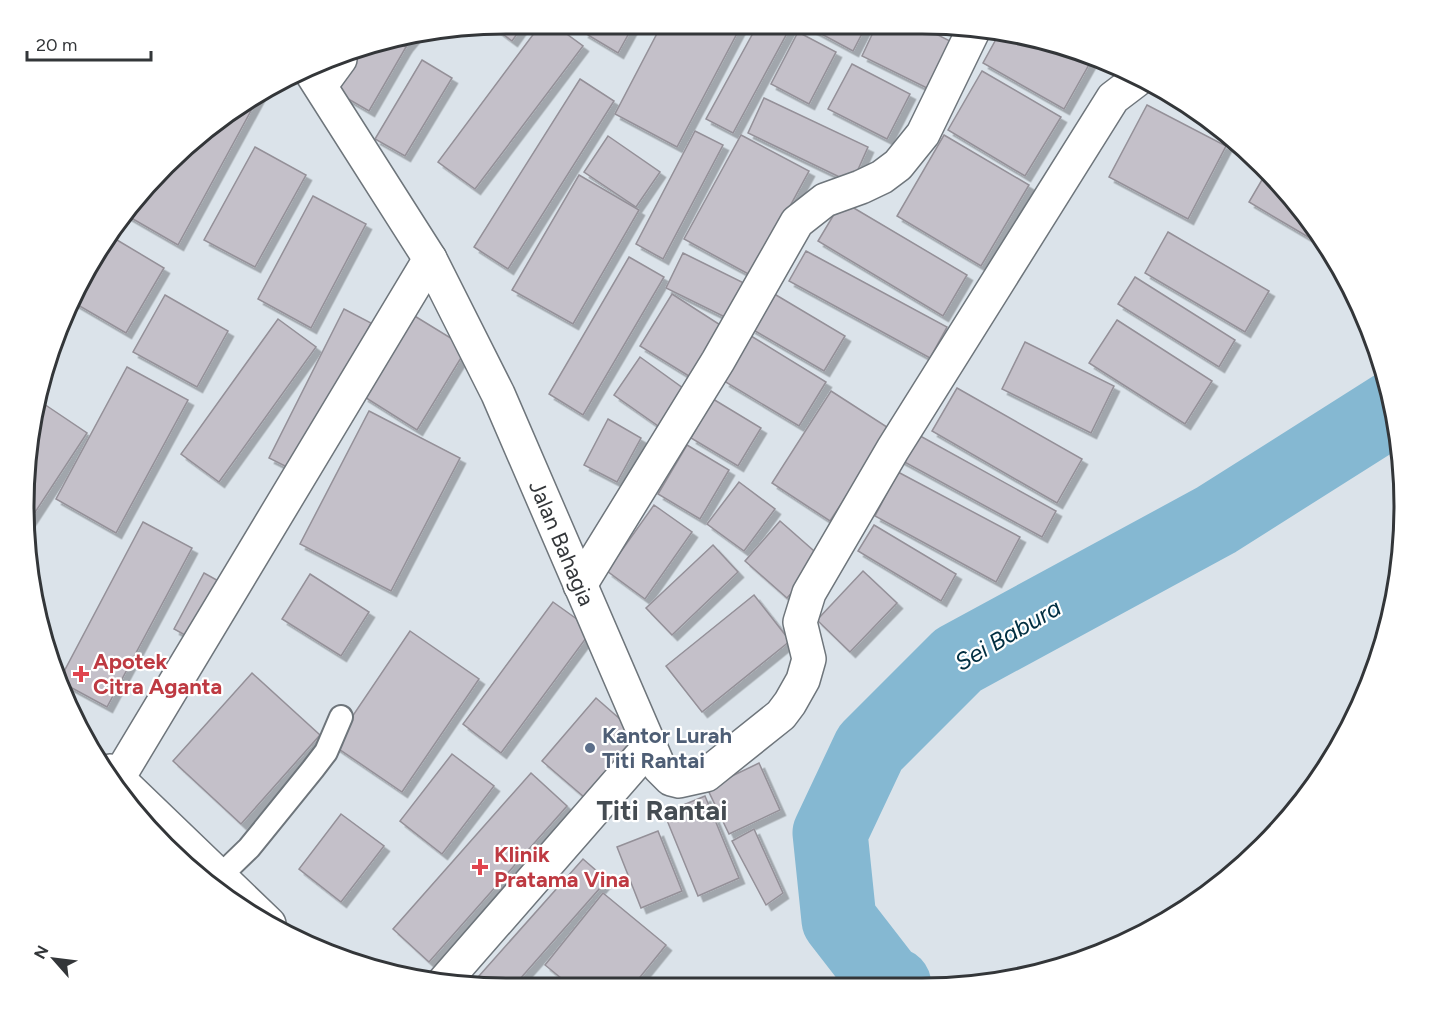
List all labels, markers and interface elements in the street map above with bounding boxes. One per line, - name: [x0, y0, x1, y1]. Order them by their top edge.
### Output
- scale bar: [27, 24, 152, 62]
- text: 20 m: [36, 34, 77, 56]
- street label: Jalan Bahagia: [523, 476, 600, 610]
- water label: Sei Babura: [949, 593, 1066, 677]
- place label: Apotek Citra Aganta: [93, 648, 222, 700]
- marker: Apotek Citra Aganta: [74, 667, 88, 681]
- place label: Kantor Lurah Titi Rantai: [602, 722, 732, 774]
- marker: Kantor Lurah Titi Rantai: [583, 741, 597, 755]
- district label: Titi Rantai: [596, 793, 728, 827]
- place label: Klinik Pratama Vina: [494, 841, 630, 893]
- marker: Klinik Pratama Vina: [471, 858, 489, 876]
- north arrow: [24, 929, 84, 989]
- text: N: [30, 942, 52, 962]

